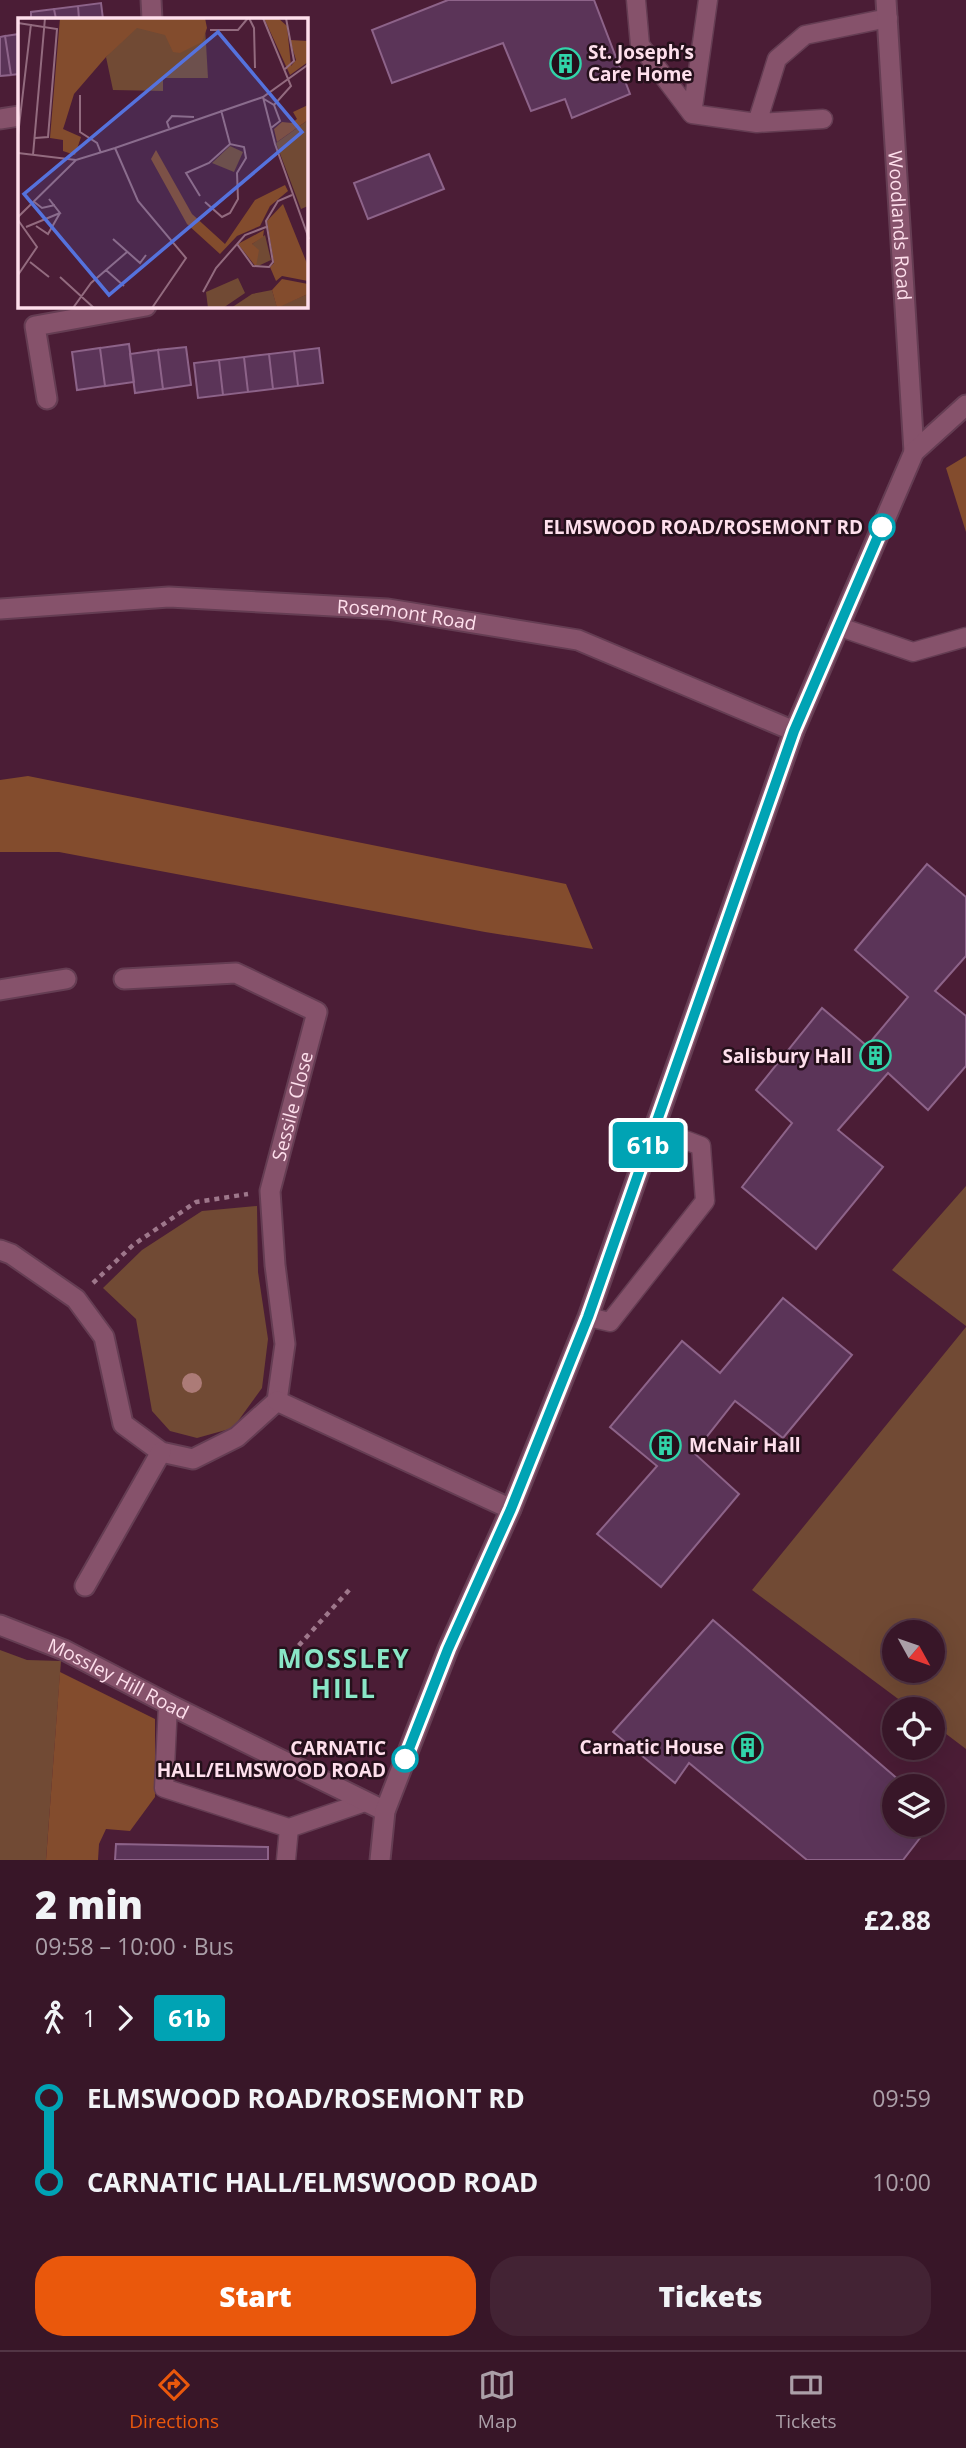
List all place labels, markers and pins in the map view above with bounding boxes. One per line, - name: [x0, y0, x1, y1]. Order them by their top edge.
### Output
- place label: St. Joseph’s Care Home: [588, 39, 694, 87]
- building icon: St. Joseph’s Care Home: [548, 46, 582, 80]
- place label: ELMSWOOD ROAD/ROSEMONT RD: [543, 514, 863, 540]
- marker: ELMSWOOD ROAD/ROSEMONT RD: [869, 514, 895, 540]
- building icon: Salisbury Hall: [858, 1039, 892, 1073]
- place label: Salisbury Hall: [723, 1043, 852, 1069]
- building icon: McNair Hall: [649, 1428, 683, 1462]
- place label: McNair Hall: [689, 1432, 801, 1458]
- building icon: Carnatic House: [730, 1730, 764, 1764]
- place label: Carnatic House: [580, 1734, 724, 1760]
- place label: CARNATIC HALL/ELMSWOOD ROAD: [157, 1735, 386, 1783]
- marker: CARNATIC HALL/ELMSWOOD ROAD: [392, 1746, 418, 1772]

